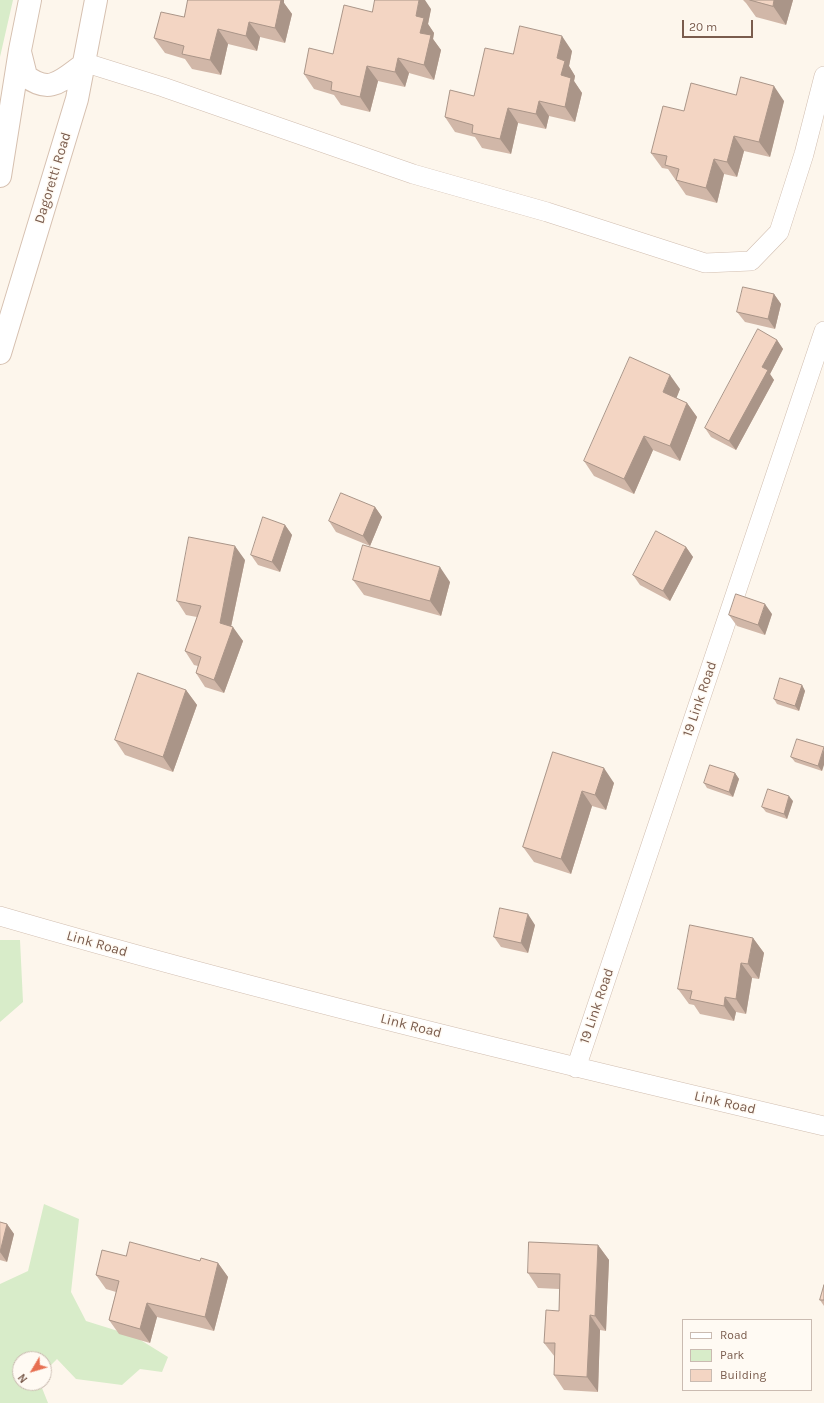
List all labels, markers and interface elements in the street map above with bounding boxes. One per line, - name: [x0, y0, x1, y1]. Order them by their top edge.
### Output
- scale bar: [684, 12, 755, 38]
- text: 20 m: [689, 20, 717, 34]
- street label: Dagoretti Road: [31, 130, 75, 226]
- street label: 19 Link Road: [679, 659, 721, 739]
- street label: Link Road: [65, 927, 129, 961]
- street label: 19 Link Road: [576, 966, 618, 1046]
- street label: Link Road: [379, 1010, 443, 1042]
- street label: Link Road: [693, 1088, 757, 1118]
- legend: [682, 1319, 812, 1391]
- text: Road: [720, 1328, 748, 1342]
- text: Park: [720, 1348, 744, 1362]
- north arrow: [12, 1351, 52, 1391]
- text: Building: [720, 1368, 766, 1382]
- text: N: [15, 1371, 30, 1385]

